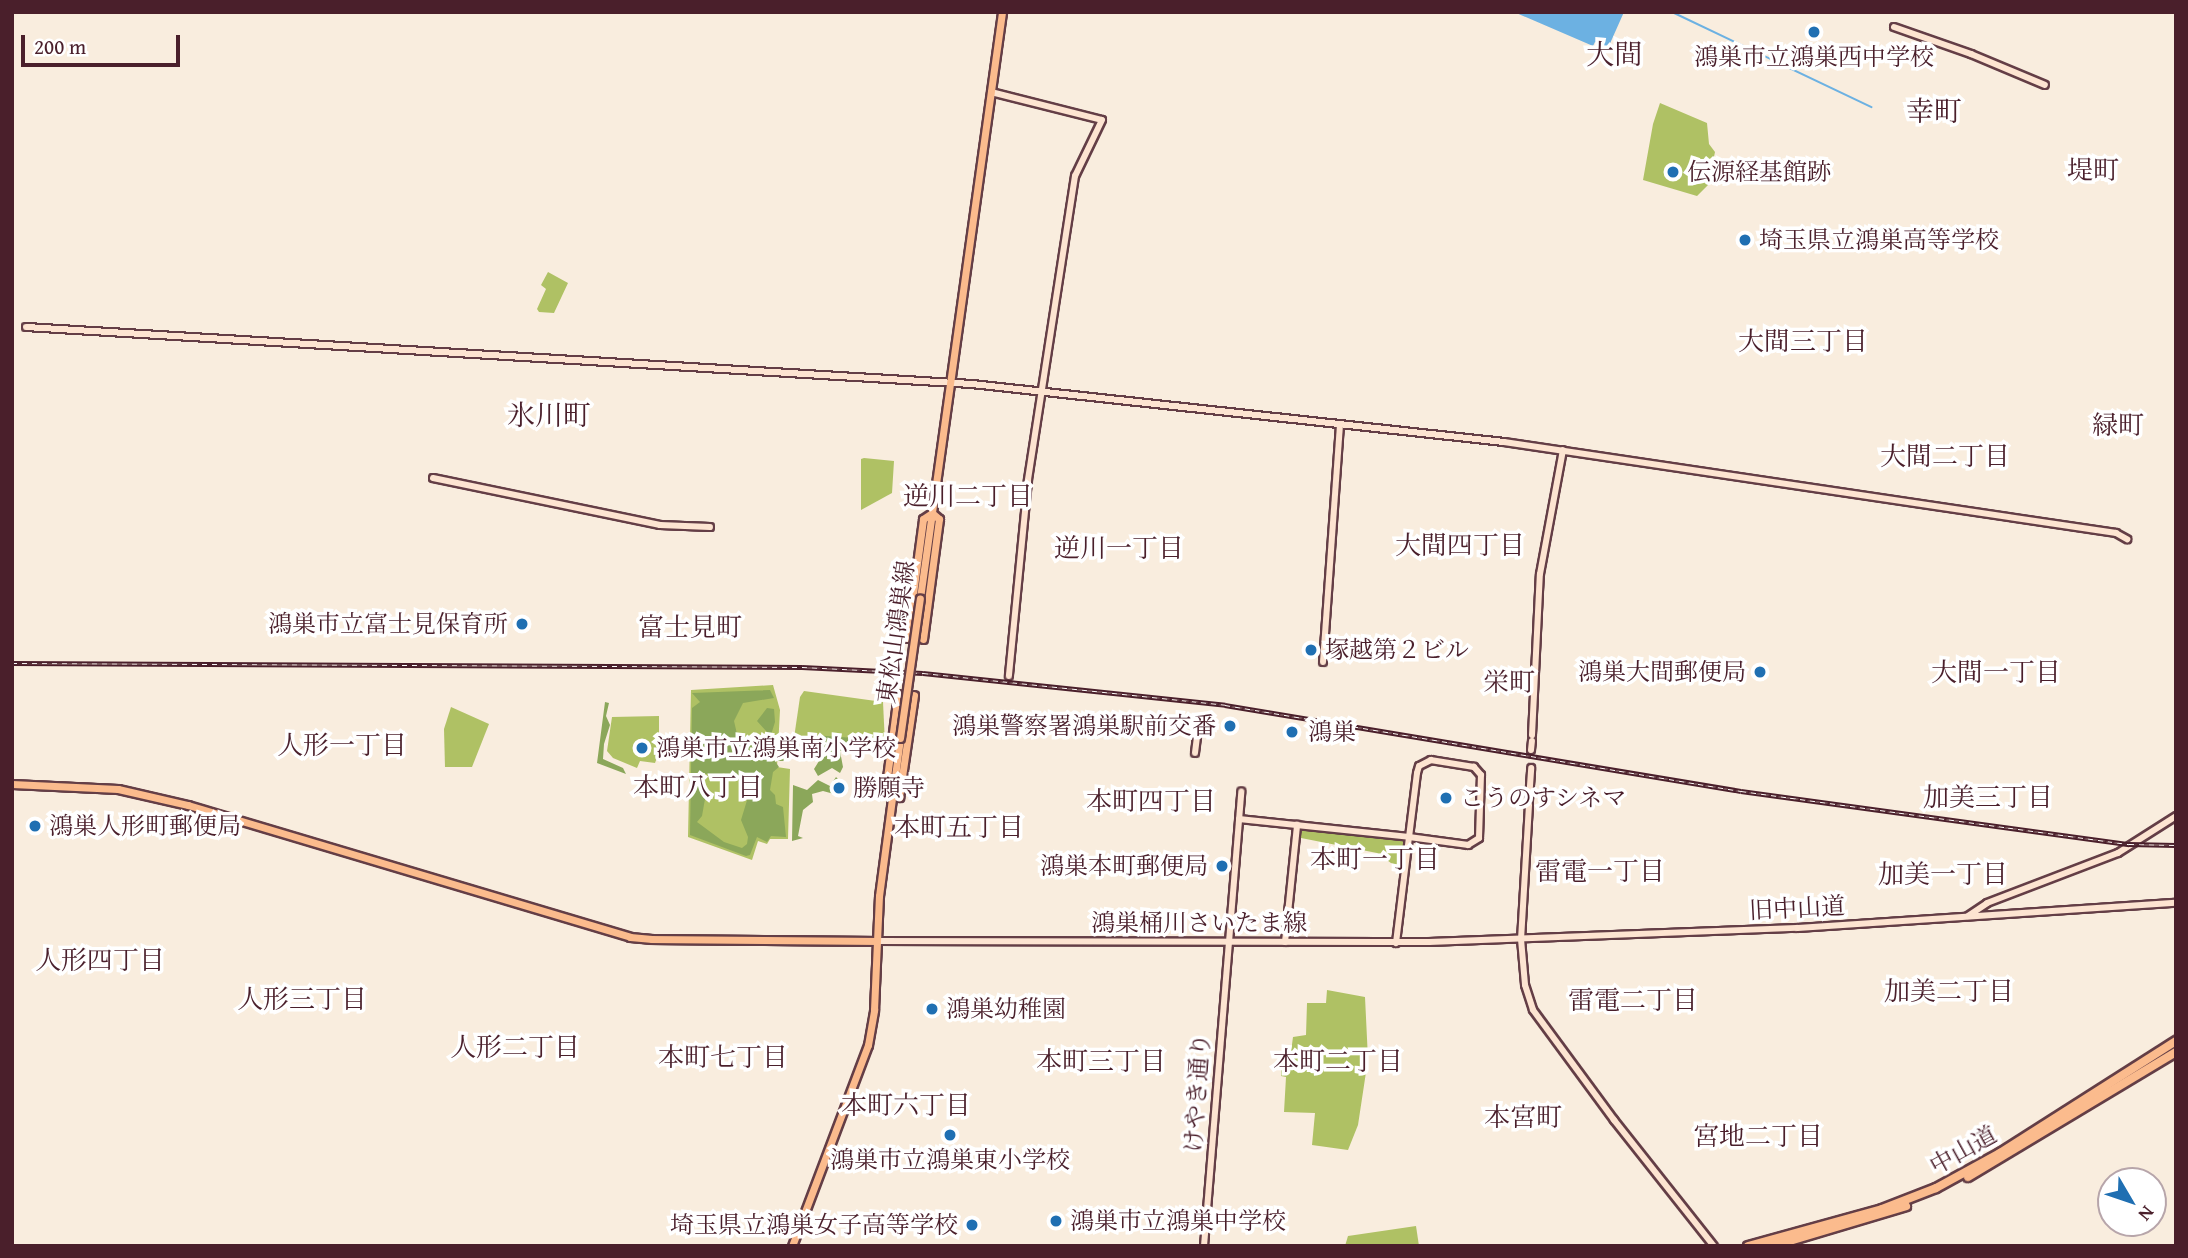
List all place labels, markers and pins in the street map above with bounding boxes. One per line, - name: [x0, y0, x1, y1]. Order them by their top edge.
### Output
- marker: 鴻巣市立鴻巣西中学校: [1806, 24, 1822, 40]
- place label: 鴻巣市立鴻巣西中学校: [1694, 43, 1934, 71]
- place label: 伝源経基館跡: [1687, 158, 1831, 186]
- marker: 伝源経基館跡: [1665, 164, 1681, 180]
- place label: 埼玉県立鴻巣高等学校: [1759, 226, 1999, 254]
- marker: 埼玉県立鴻巣高等学校: [1737, 232, 1753, 248]
- place label: 鴻巣市立富士見保育所: [268, 610, 508, 638]
- marker: 鴻巣市立富士見保育所: [514, 616, 530, 632]
- place label: 塚越第２ビル: [1325, 636, 1469, 664]
- marker: 塚越第２ビル: [1303, 642, 1319, 658]
- place label: 鴻巣大間郵便局: [1578, 658, 1746, 686]
- marker: 鴻巣大間郵便局: [1752, 664, 1768, 680]
- place label: 鴻巣警察署鴻巣駅前交番: [952, 712, 1216, 740]
- marker: 鴻巣警察署鴻巣駅前交番: [1222, 718, 1238, 734]
- place label: 鴻巣: [1308, 718, 1356, 746]
- marker: 鴻巣: [1282, 722, 1302, 742]
- place label: 鴻巣市立鴻巣南小学校: [656, 734, 896, 762]
- marker: 鴻巣市立鴻巣南小学校: [634, 740, 650, 756]
- place label: 勝願寺: [853, 774, 925, 802]
- marker: 勝願寺: [831, 780, 847, 796]
- place label: こうのすシネマ: [1460, 784, 1628, 812]
- marker: こうのすシネマ: [1438, 790, 1454, 806]
- place label: 鴻巣人形町郵便局: [49, 812, 241, 840]
- marker: 鴻巣人形町郵便局: [27, 818, 43, 834]
- place label: 鴻巣本町郵便局: [1040, 852, 1208, 880]
- marker: 鴻巣本町郵便局: [1214, 858, 1230, 874]
- place label: 鴻巣幼稚園: [946, 995, 1066, 1023]
- marker: 鴻巣幼稚園: [924, 1001, 940, 1017]
- marker: 鴻巣市立鴻巣東小学校: [942, 1127, 958, 1143]
- place label: 鴻巣市立鴻巣東小学校: [830, 1146, 1070, 1174]
- place label: 鴻巣市立鴻巣中学校: [1070, 1207, 1286, 1235]
- place label: 埼玉県立鴻巣女子高等学校: [670, 1211, 958, 1239]
- marker: 鴻巣市立鴻巣中学校: [1048, 1213, 1064, 1229]
- marker: 埼玉県立鴻巣女子高等学校: [964, 1217, 980, 1233]

